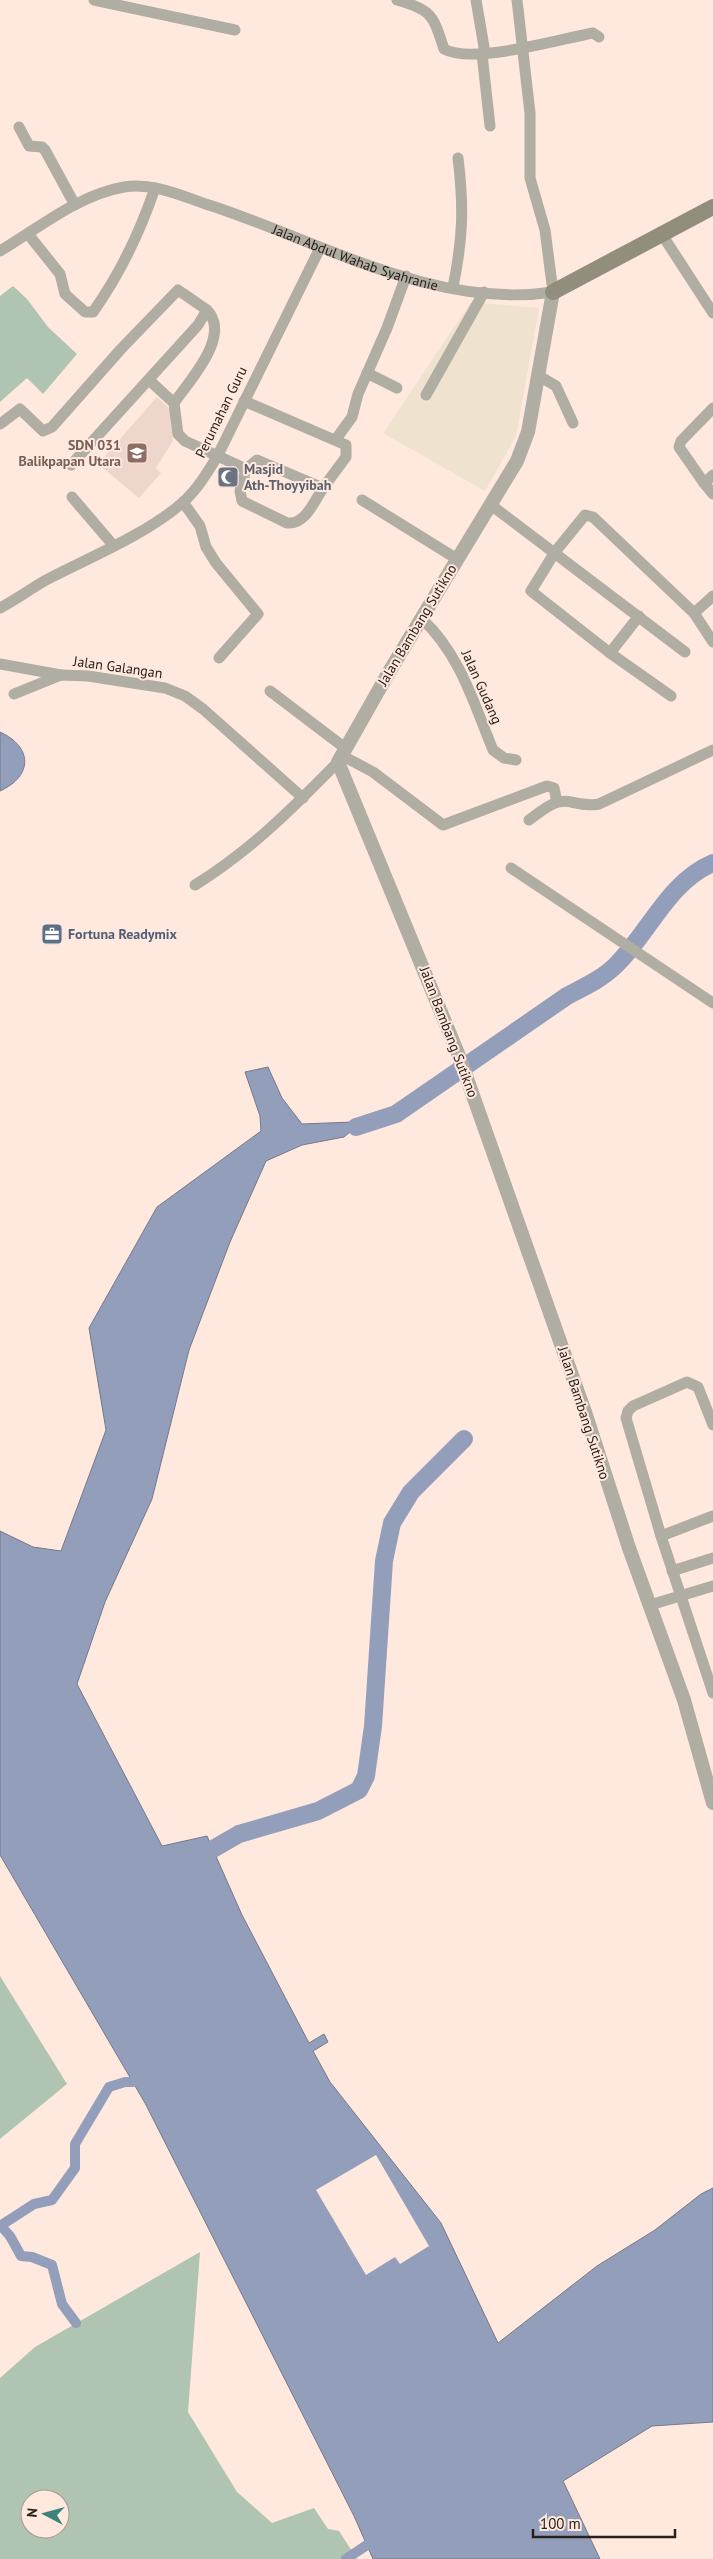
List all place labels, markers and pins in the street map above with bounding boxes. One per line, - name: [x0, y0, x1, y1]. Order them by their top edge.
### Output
- place label: SDN 031 Balikpapan Utara: [18, 436, 121, 470]
- school or university icon: SDN 031 Balikpapan Utara: [125, 441, 149, 465]
- place label: Masjid Ath-Thoyyibah: [244, 460, 331, 494]
- mosque icon: Masjid Ath-Thoyyibah: [216, 465, 240, 489]
- office icon: Fortuna Readymix: [40, 922, 64, 946]
- place label: Fortuna Readymix: [68, 925, 178, 943]

